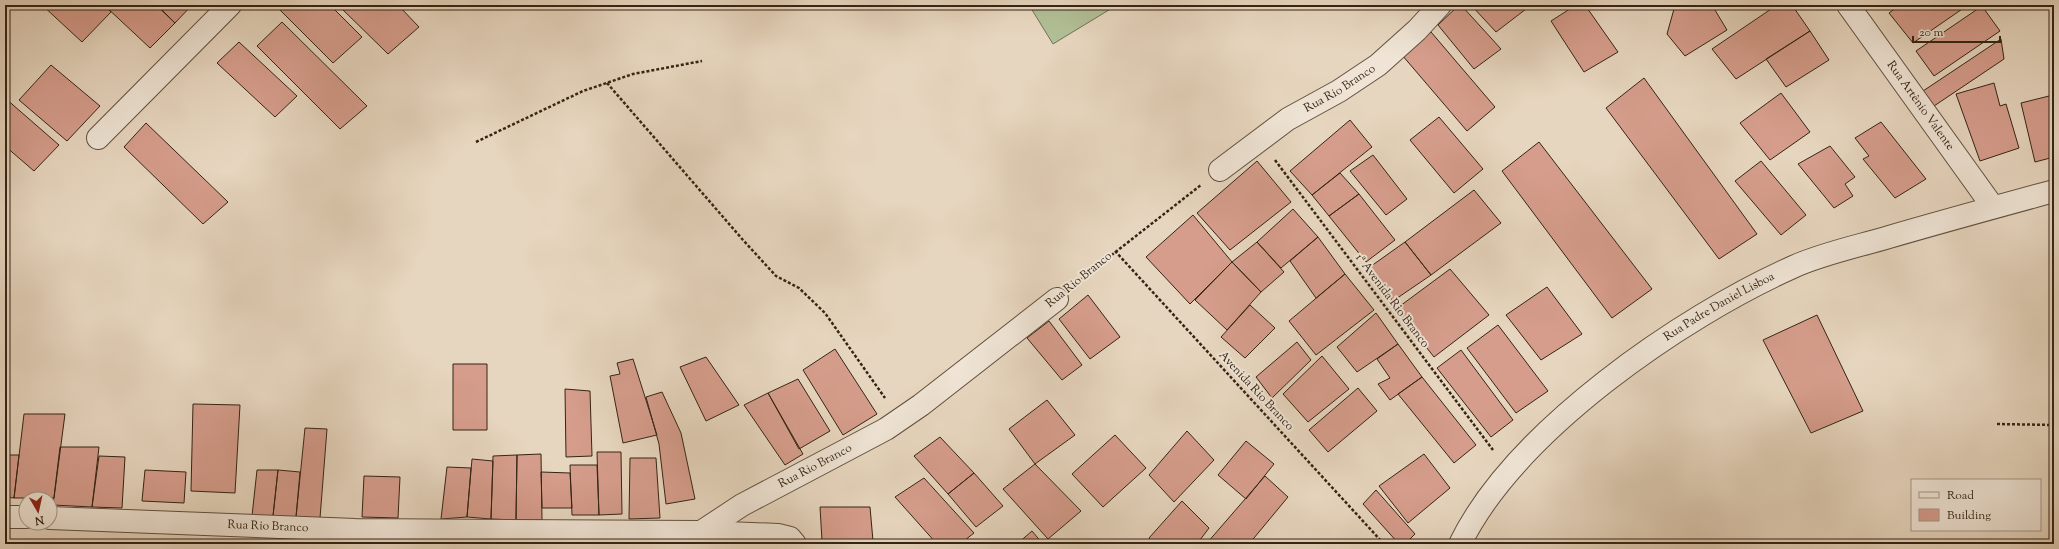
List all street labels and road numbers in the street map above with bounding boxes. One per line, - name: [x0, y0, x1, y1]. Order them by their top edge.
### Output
- street label: Rua Artênio Valente: [1882, 57, 1959, 155]
- street label: Rua Rio Branco: [1301, 60, 1380, 118]
- street label: Rua Rio Branco: [1042, 247, 1116, 312]
- street label: 1ª Avenida Rio Branco: [1351, 250, 1434, 352]
- street label: Rua Padre Daniel Lisboa: [1660, 268, 1778, 346]
- street label: Avenida Rio Branco: [1214, 347, 1298, 435]
- street label: Rua Rio Branco: [775, 439, 856, 493]
- street label: Rua Rio Branco: [227, 516, 309, 537]

